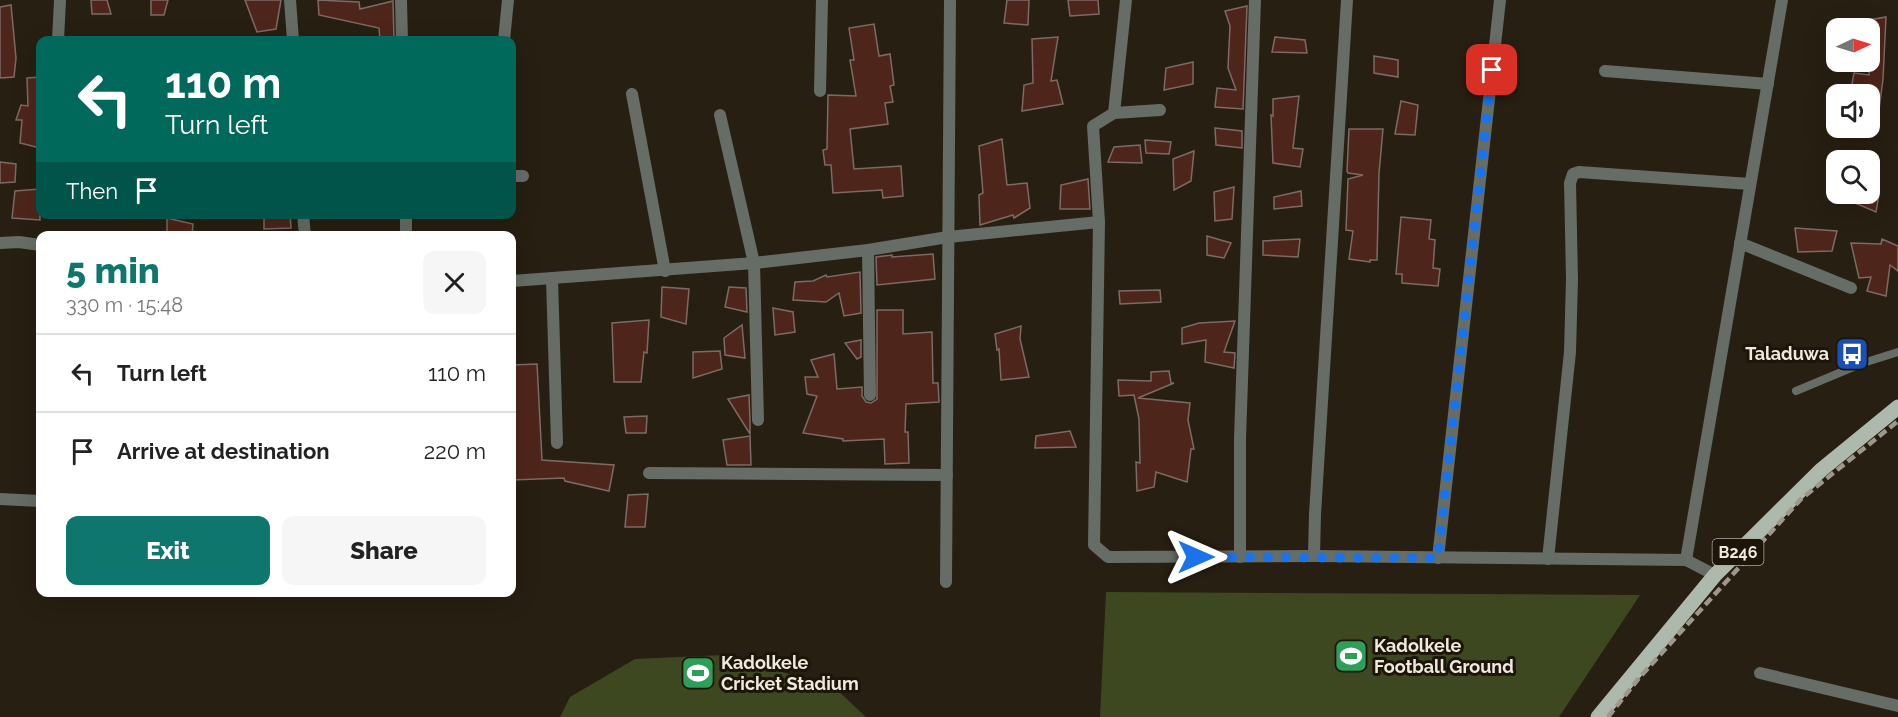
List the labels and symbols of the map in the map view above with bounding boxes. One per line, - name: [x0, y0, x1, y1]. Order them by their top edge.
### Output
- north arrow: [1826, 18, 1880, 72]
- pin: [1466, 44, 1517, 95]
- bus stop icon: Taladuwa: [1834, 336, 1870, 372]
- place label: Taladuwa: [1745, 343, 1829, 364]
- position arrow: [1164, 525, 1228, 589]
- road number: B246: [1712, 539, 1764, 565]
- place label: Kadolkele Football Ground: [1374, 635, 1514, 677]
- sports icon: Kadolkele Football Ground: [1333, 638, 1369, 674]
- place label: Kadolkele Cricket Stadium: [721, 652, 859, 694]
- sports icon: Kadolkele Cricket Stadium: [680, 655, 716, 691]

